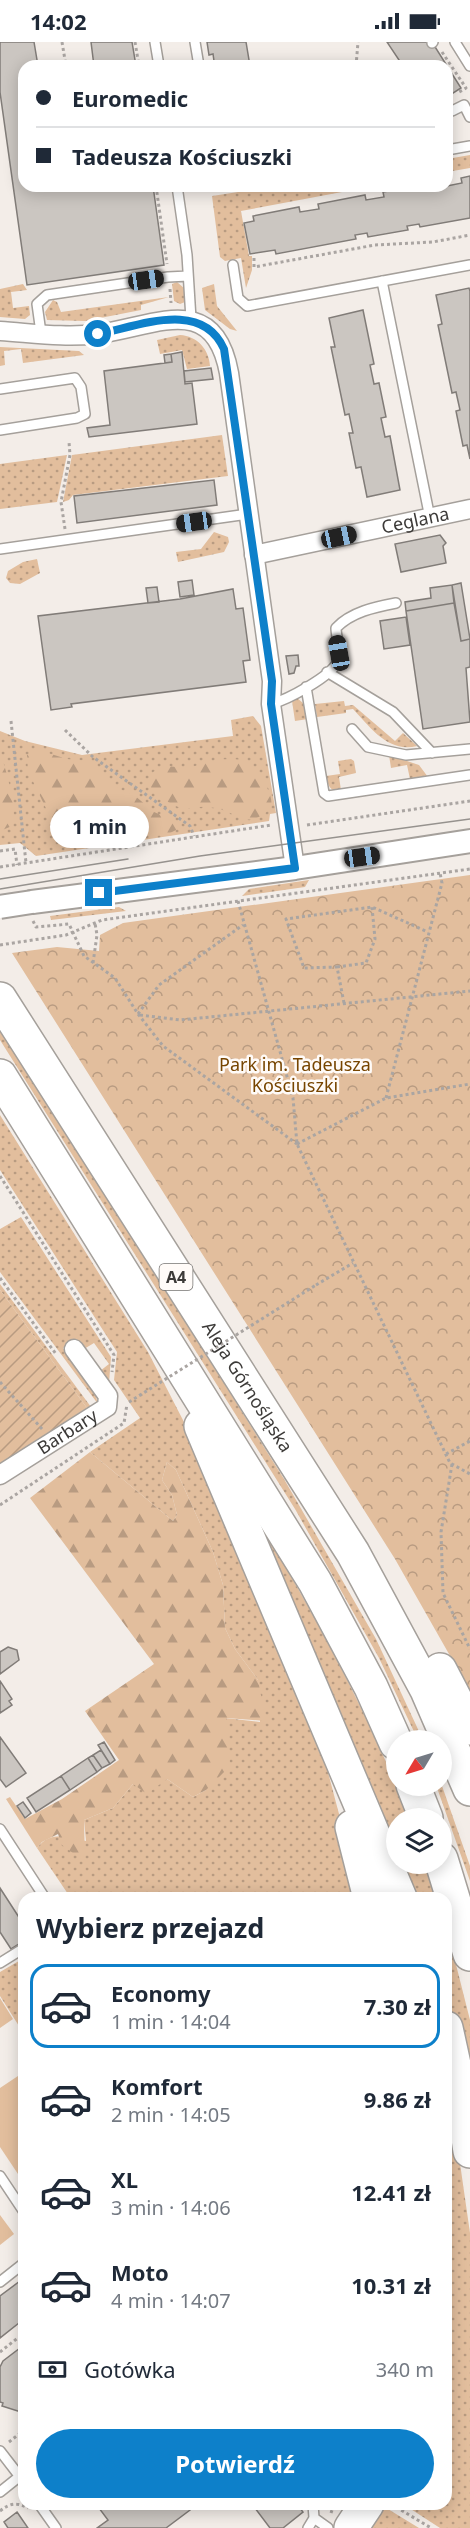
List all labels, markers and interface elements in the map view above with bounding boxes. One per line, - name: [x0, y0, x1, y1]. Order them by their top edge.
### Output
- text: 14:02: [30, 6, 87, 36]
- text: Euromedic: [72, 83, 188, 113]
- text: Tadeusza Kościuszki: [72, 141, 292, 171]
- car: [127, 269, 165, 291]
- route start: [84, 320, 111, 347]
- street label: Ceglana: [379, 501, 451, 539]
- car: [175, 511, 213, 533]
- car: [320, 524, 358, 550]
- car: [327, 634, 351, 672]
- callout: 1 min: [50, 806, 148, 848]
- text: 1 min: [72, 813, 127, 840]
- car: [343, 846, 381, 868]
- route end: [85, 879, 112, 906]
- park label: Park im. Tadeusza Kościuszki: [219, 1052, 371, 1097]
- road number: A4: [160, 1264, 192, 1290]
- street label: Aleja Górnośląska: [197, 1316, 299, 1457]
- street label: Barbary: [32, 1403, 102, 1459]
- north arrow: [386, 1730, 452, 1796]
- map controls: [386, 1730, 452, 1874]
- button: layers: [386, 1808, 452, 1874]
- text: Wybierz przejazd: [36, 1909, 264, 1946]
- text: Economy: [111, 1978, 210, 2008]
- icon: car: [39, 1979, 93, 2033]
- text: 7.30 zł: [364, 1991, 431, 2021]
- text: 1 min · 14:04: [111, 2008, 231, 2035]
- text: Komfort: [111, 2071, 202, 2101]
- icon: car: [39, 2072, 93, 2126]
- text: 9.86 zł: [364, 2084, 431, 2114]
- text: 2 min · 14:05: [111, 2101, 231, 2128]
- text: XL: [111, 2164, 138, 2194]
- icon: car: [39, 2165, 93, 2219]
- text: 12.41 zł: [351, 2177, 431, 2207]
- text: 3 min · 14:06: [111, 2194, 231, 2221]
- text: Moto: [111, 2257, 169, 2287]
- icon: car: [39, 2258, 93, 2312]
- text: 10.31 zł: [351, 2270, 431, 2300]
- text: 4 min · 14:07: [111, 2287, 231, 2314]
- icon: cash: [36, 2353, 69, 2386]
- text: Gotówka: [84, 2354, 176, 2384]
- text: 340 m: [376, 2356, 434, 2383]
- button: Potwierdź: [36, 2429, 434, 2498]

